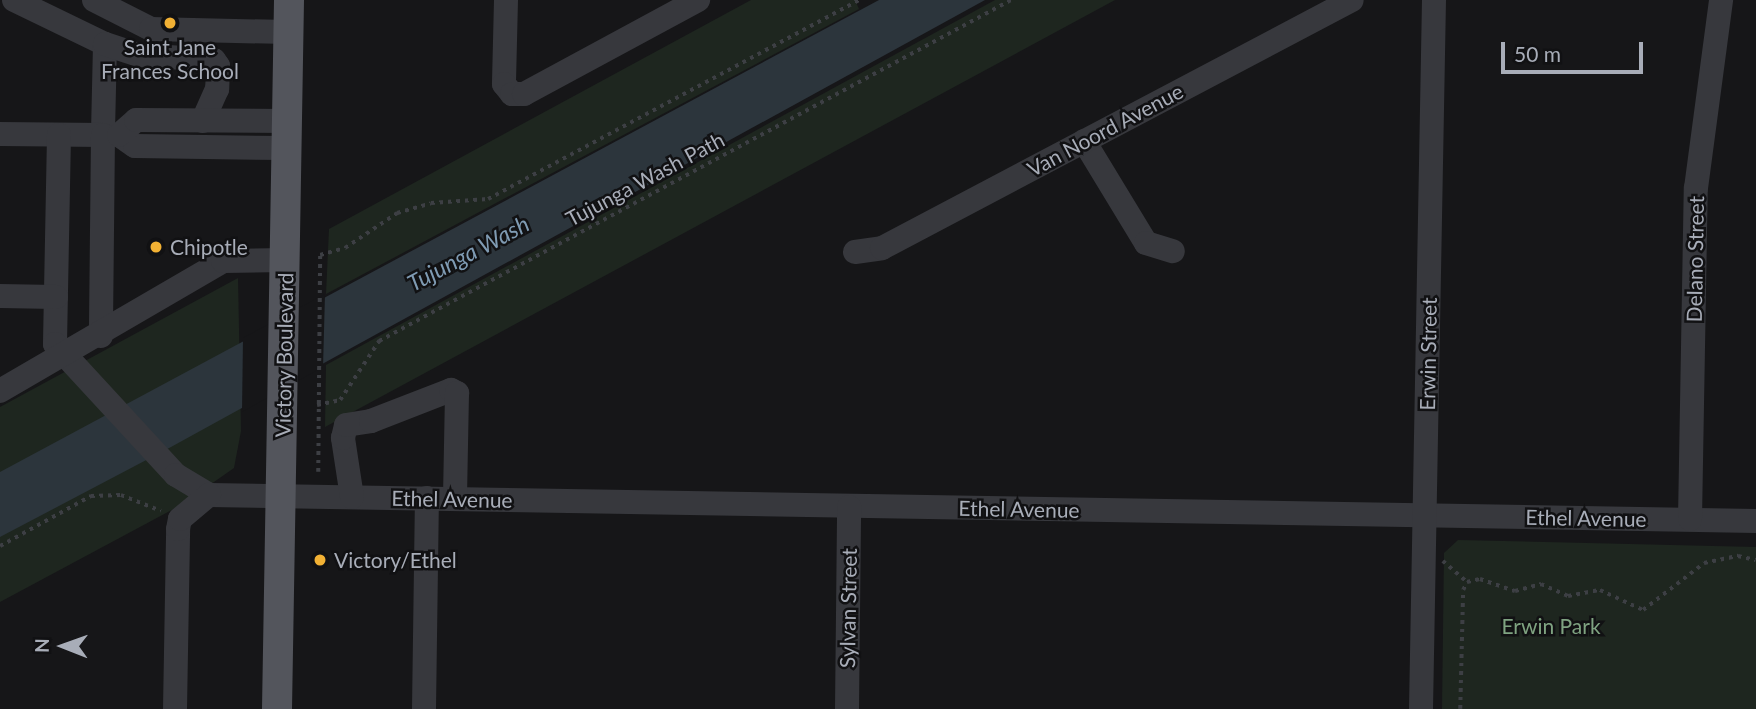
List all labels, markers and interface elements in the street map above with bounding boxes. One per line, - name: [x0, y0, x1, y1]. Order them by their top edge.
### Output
- marker: Saint Jane Frances School: [162, 15, 178, 31]
- scale bar: [1504, 28, 1646, 72]
- place label: Saint Jane Frances School: [101, 34, 239, 84]
- text: 50 m: [1514, 41, 1561, 66]
- street label: Van Noord Avenue: [1022, 78, 1188, 182]
- street label: Tujunga Wash Path: [561, 127, 729, 231]
- street label: Delano Street: [1681, 195, 1709, 323]
- water label: Tujunga Wash: [402, 209, 534, 297]
- place label: Chipotle: [170, 234, 248, 260]
- marker: Chipotle: [148, 239, 164, 255]
- street label: Victory Boulevard: [270, 272, 298, 438]
- street label: Erwin Street: [1414, 297, 1442, 411]
- street label: Ethel Avenue: [391, 485, 513, 513]
- street label: Ethel Avenue: [958, 495, 1080, 523]
- street label: Ethel Avenue: [1525, 504, 1647, 532]
- place label: Victory/Ethel: [334, 547, 457, 573]
- street label: Sylvan Street: [834, 548, 862, 668]
- marker: Victory/Ethel: [312, 552, 328, 568]
- north arrow: [28, 611, 98, 681]
- park label: Erwin Park: [1501, 613, 1601, 639]
- text: N: [30, 638, 53, 653]

